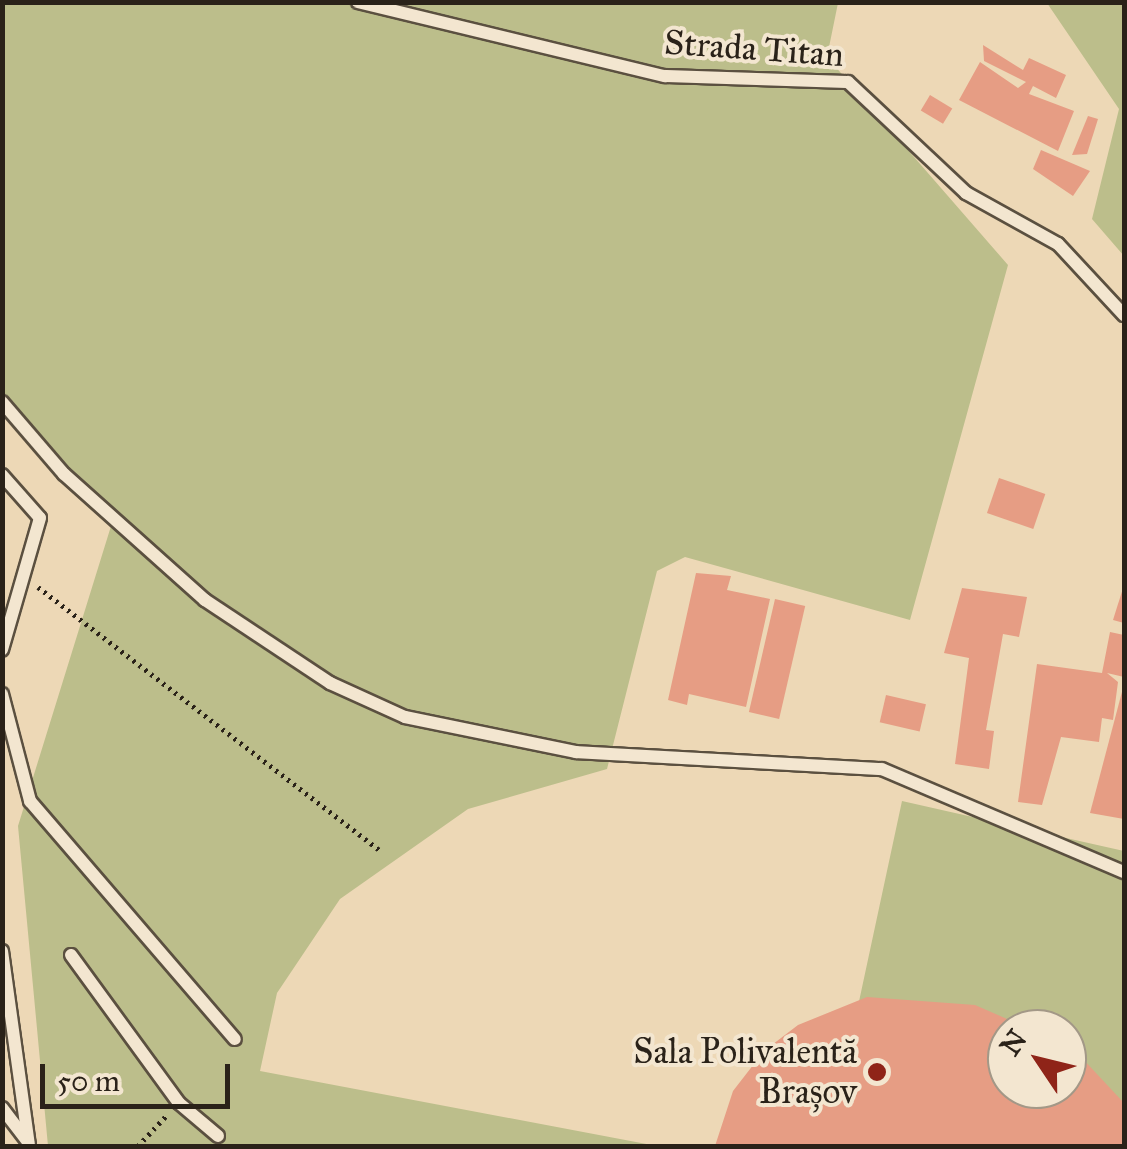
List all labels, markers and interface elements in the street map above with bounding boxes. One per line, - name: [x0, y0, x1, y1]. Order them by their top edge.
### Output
- street label: Strada Titan: [663, 22, 845, 76]
- north arrow: [987, 1009, 1087, 1109]
- text: N: [993, 1023, 1035, 1062]
- place label: Sala Polivalentă Brașov: [633, 1031, 857, 1113]
- scale bar: [45, 1044, 235, 1106]
- marker: Sala Polivalentă Brașov: [866, 1061, 888, 1083]
- text: 50 m: [57, 1063, 120, 1099]

